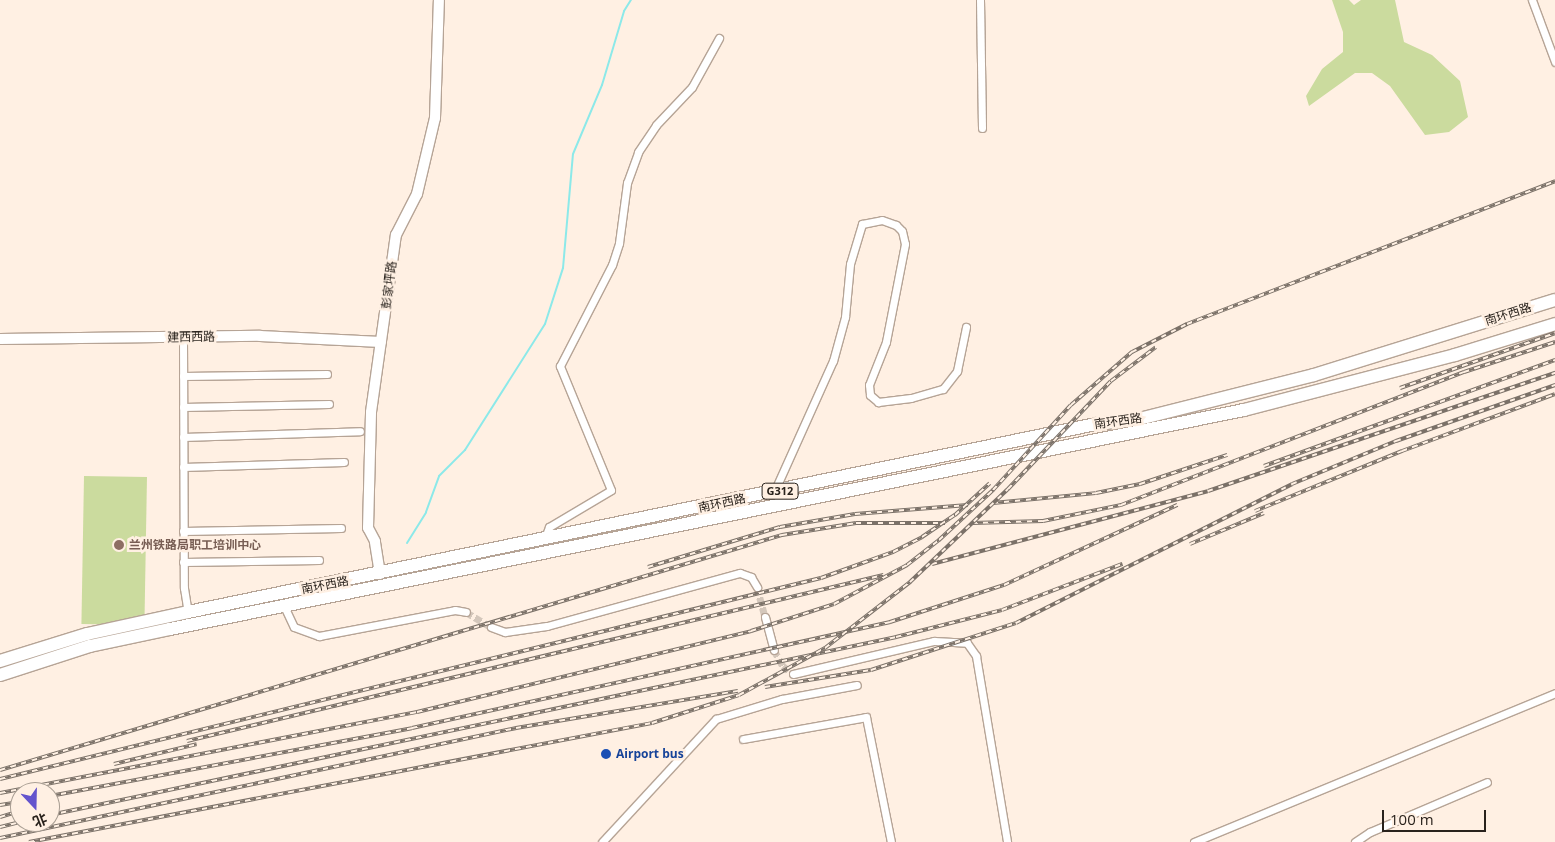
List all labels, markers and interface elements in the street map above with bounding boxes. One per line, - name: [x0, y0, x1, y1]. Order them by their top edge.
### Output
- street label: 彭家坪路: [379, 260, 399, 310]
- street label: 南环西路: [1483, 300, 1533, 328]
- street label: 建西西路: [167, 329, 215, 345]
- street label: 南环西路: [1093, 411, 1143, 431]
- road number: G312: [761, 482, 799, 500]
- street label: 南环西路: [697, 491, 747, 515]
- place label: 兰州铁路局职工培训中心: [129, 538, 261, 552]
- marker: 兰州铁路局职工培训中心: [113, 539, 125, 551]
- street label: 南环西路: [300, 573, 350, 597]
- place label: Airport bus: [616, 747, 684, 761]
- marker: Airport bus: [600, 748, 612, 760]
- north arrow: [10, 782, 60, 832]
- scale bar: [1385, 800, 1489, 832]
- text: 北: [30, 809, 50, 832]
- text: 100 m: [1390, 809, 1434, 829]

